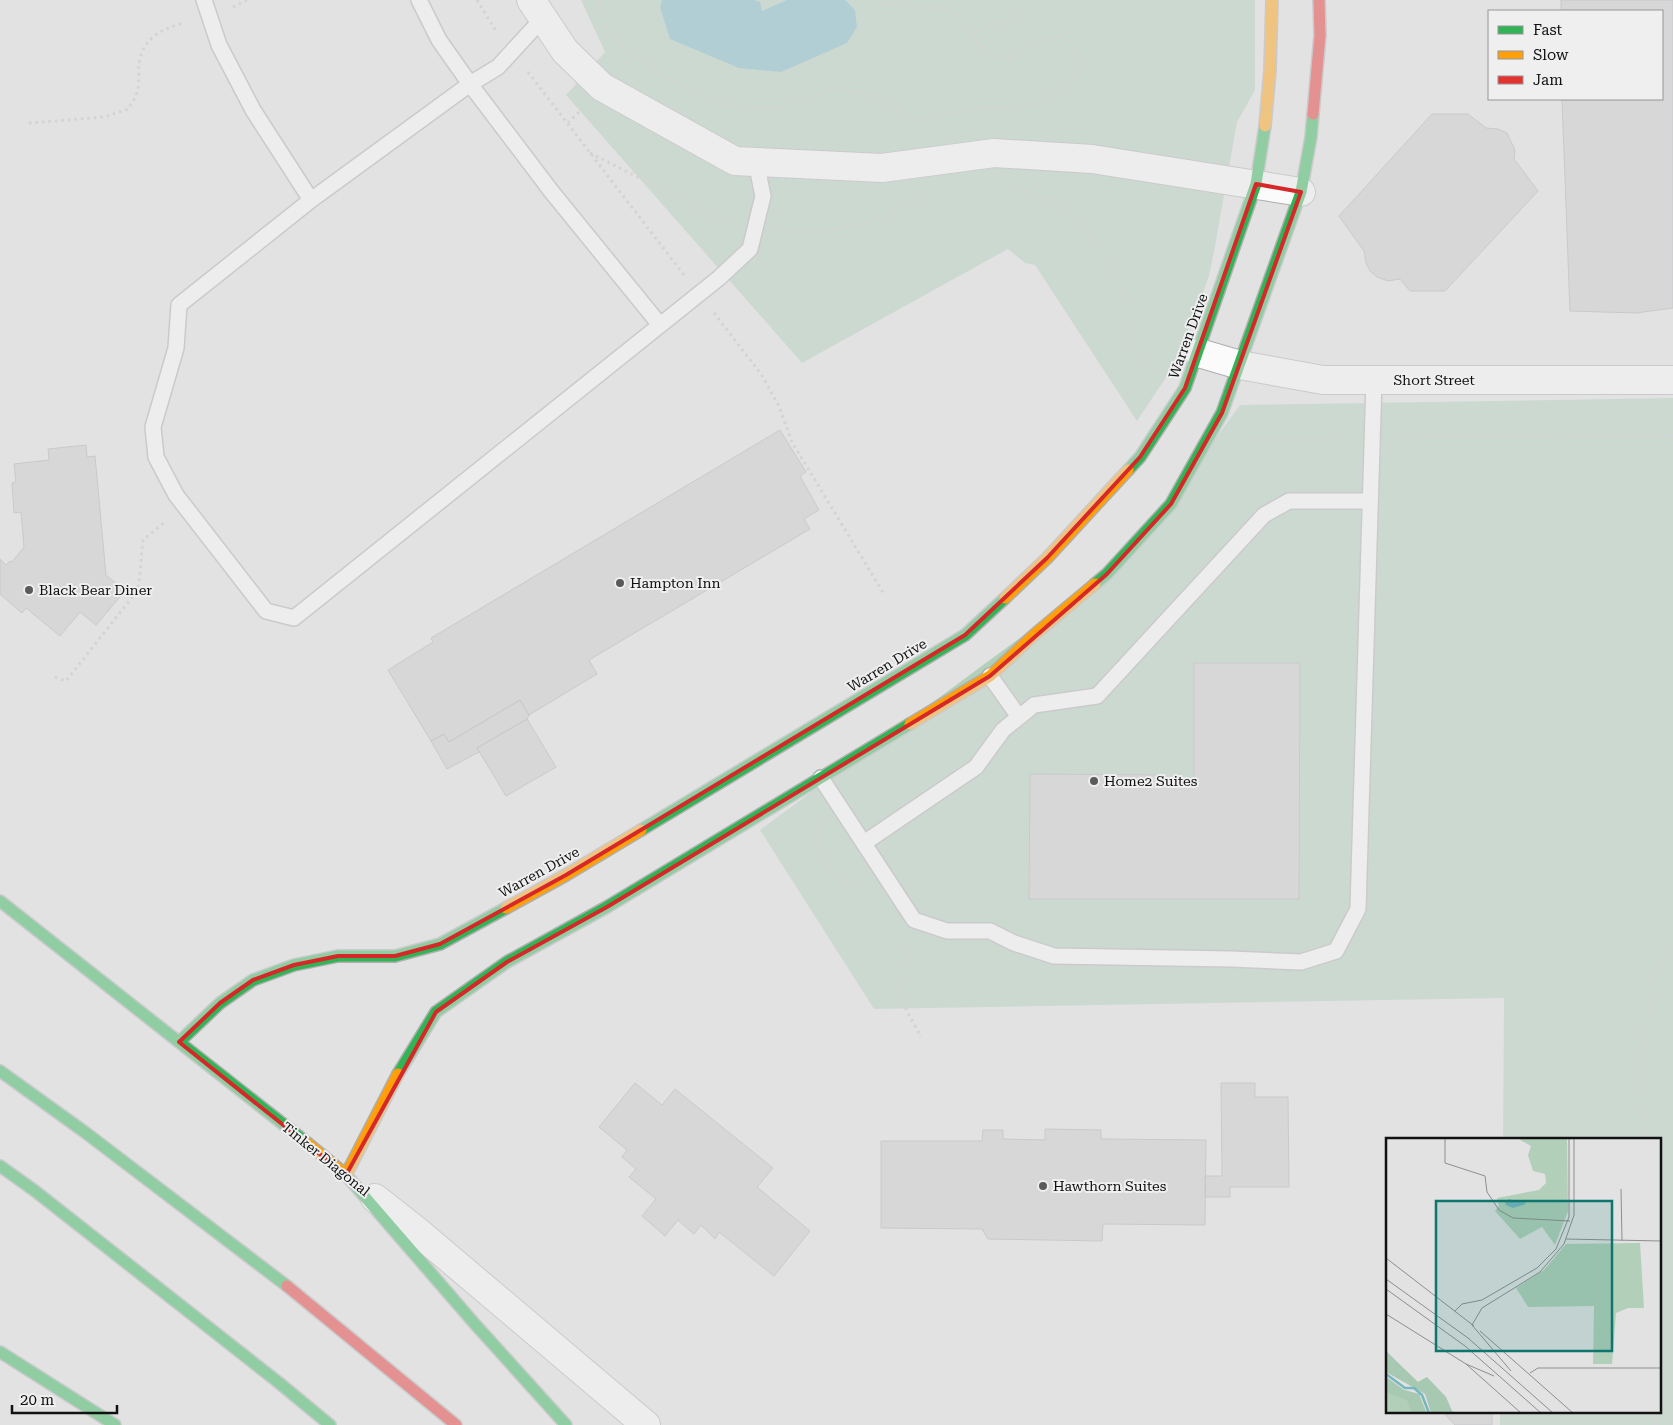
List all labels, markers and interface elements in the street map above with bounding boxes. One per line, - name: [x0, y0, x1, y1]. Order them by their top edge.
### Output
- legend: [1488, 10, 1663, 100]
- text: Fast: [1533, 21, 1563, 39]
- text: Slow: [1533, 46, 1569, 64]
- text: Jam: [1533, 71, 1563, 89]
- street label: Warren Drive: [1165, 291, 1211, 381]
- street label: Short Street: [1393, 372, 1475, 388]
- place label: Hampton Inn: [630, 575, 721, 591]
- marker: Hampton Inn: [614, 577, 626, 589]
- place label: Black Bear Diner: [39, 582, 152, 598]
- marker: Black Bear Diner: [23, 584, 35, 596]
- street label: Warren Drive: [845, 635, 930, 695]
- place label: Home2 Suites: [1104, 773, 1198, 789]
- marker: Home2 Suites: [1088, 775, 1100, 787]
- street label: Warren Drive: [496, 843, 582, 901]
- street label: Tinker Diagonal: [279, 1119, 374, 1200]
- inset map: [1386, 1138, 1660, 1412]
- place label: Hawthorn Suites: [1053, 1178, 1167, 1194]
- marker: Hawthorn Suites: [1037, 1180, 1049, 1192]
- scale bar: [12, 1382, 118, 1414]
- text: 20 m: [20, 1391, 55, 1409]

